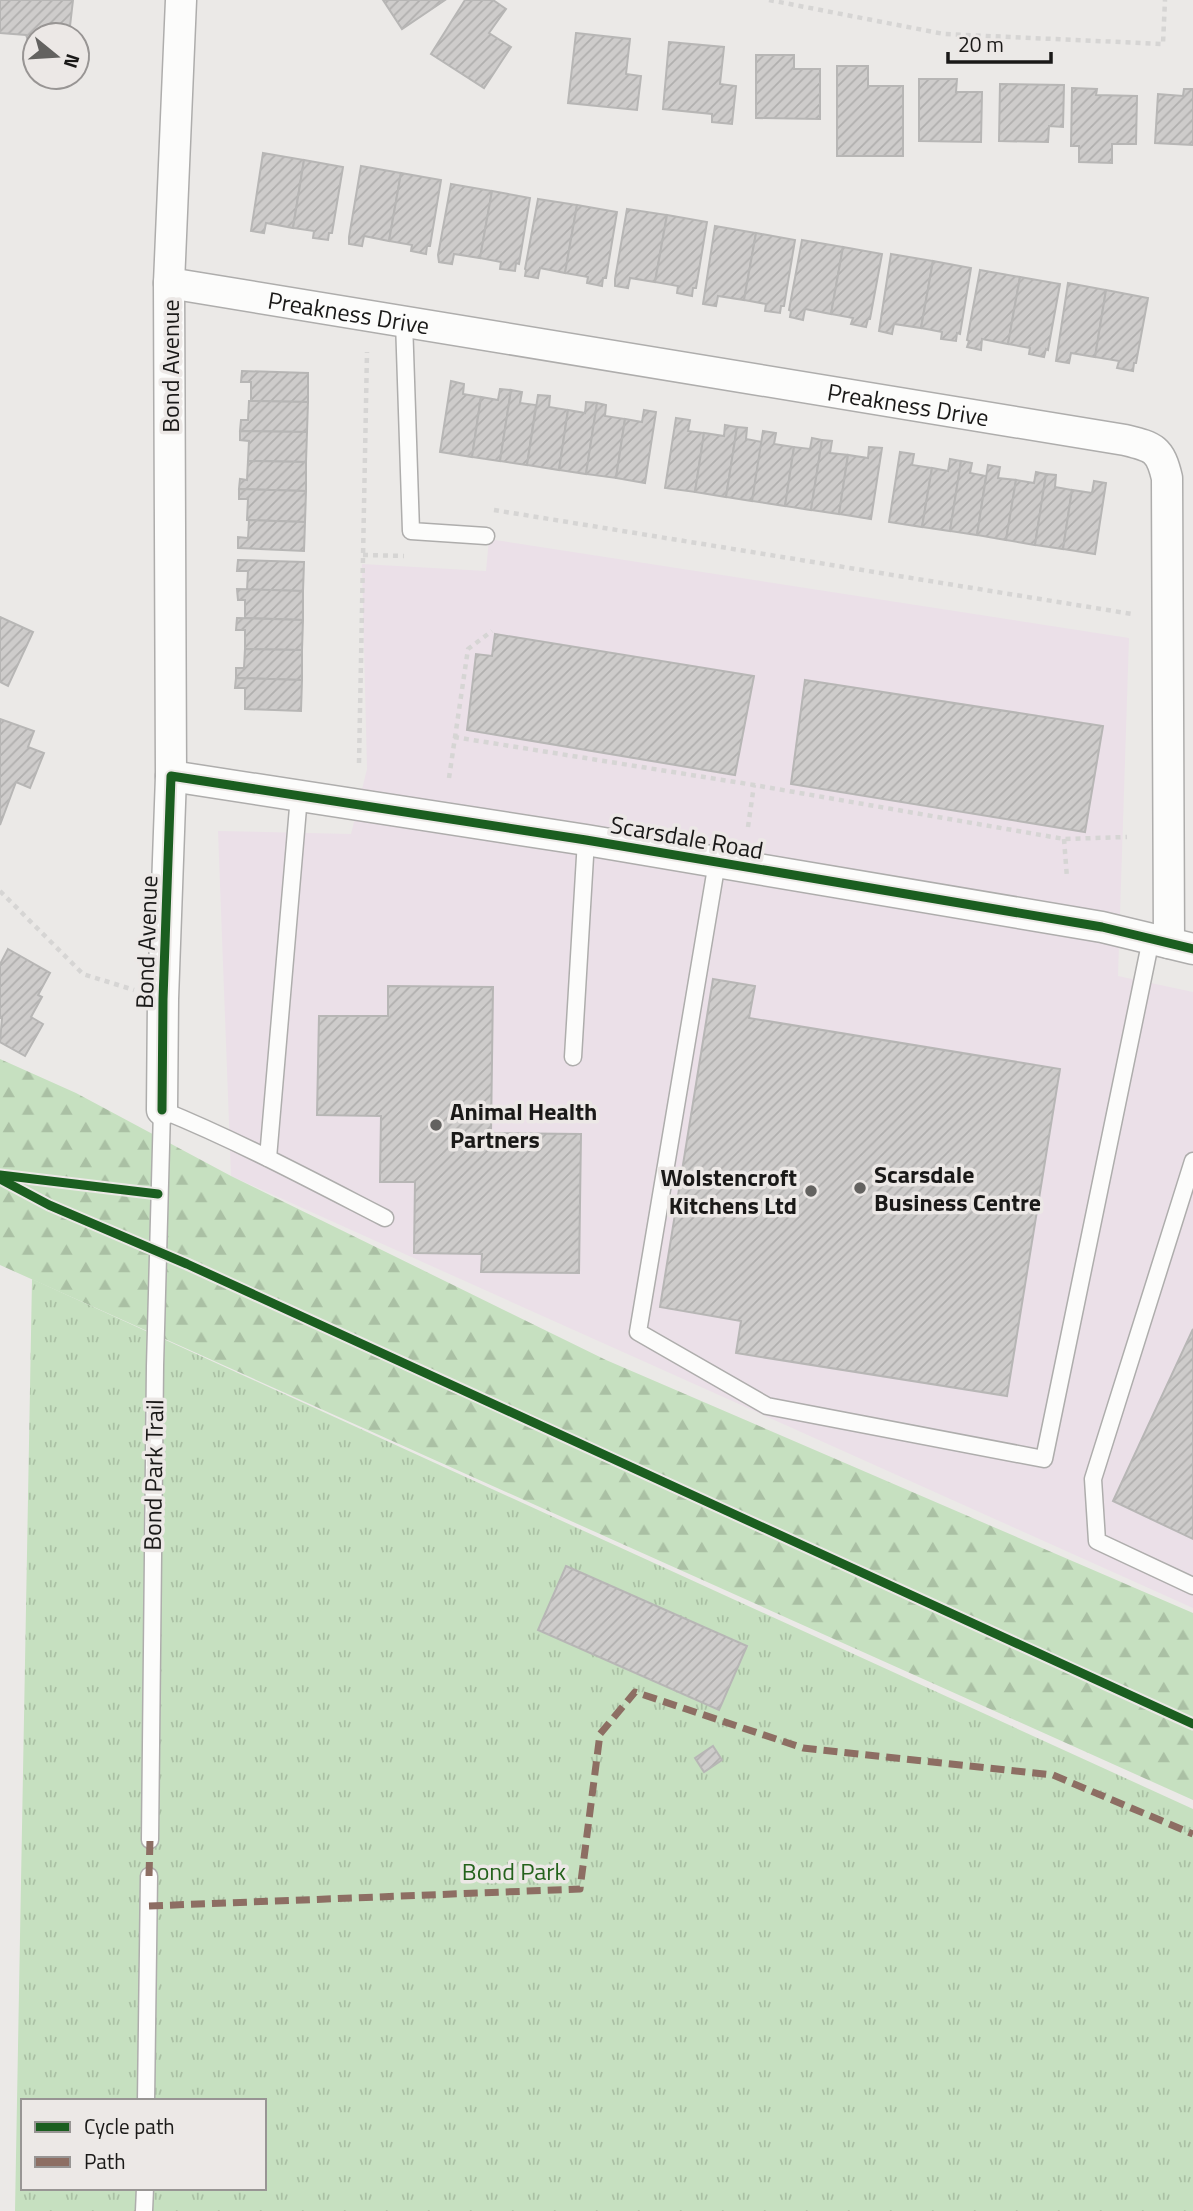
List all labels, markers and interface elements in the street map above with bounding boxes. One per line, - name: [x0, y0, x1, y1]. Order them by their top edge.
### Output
- north arrow: [21, 21, 91, 91]
- scale bar: [948, 21, 1051, 65]
- text: 20 m: [958, 28, 1004, 60]
- text: N: [57, 51, 88, 72]
- street label: Preakness Drive: [265, 282, 432, 343]
- street label: Bond Avenue: [152, 299, 188, 433]
- street label: Preakness Drive: [825, 373, 992, 435]
- street label: Scarsdale Road: [608, 806, 766, 868]
- street label: Bond Avenue: [126, 875, 166, 1009]
- place label: Animal Health Partners: [450, 1093, 597, 1157]
- marker: Animal Health Partners: [428, 1117, 444, 1133]
- place label: Scarsdale Business Centre: [874, 1156, 1041, 1220]
- place label: Wolstencroft Kitchens Ltd: [661, 1159, 797, 1223]
- marker: Scarsdale Business Centre: [852, 1180, 868, 1196]
- marker: Wolstencroft Kitchens Ltd: [803, 1183, 819, 1199]
- street label: Bond Park Trail: [134, 1399, 172, 1551]
- park label: Bond Park: [462, 1853, 567, 1889]
- legend: [21, 2099, 266, 2190]
- text: Cycle path: [84, 2110, 175, 2142]
- text: Path: [84, 2145, 126, 2177]

